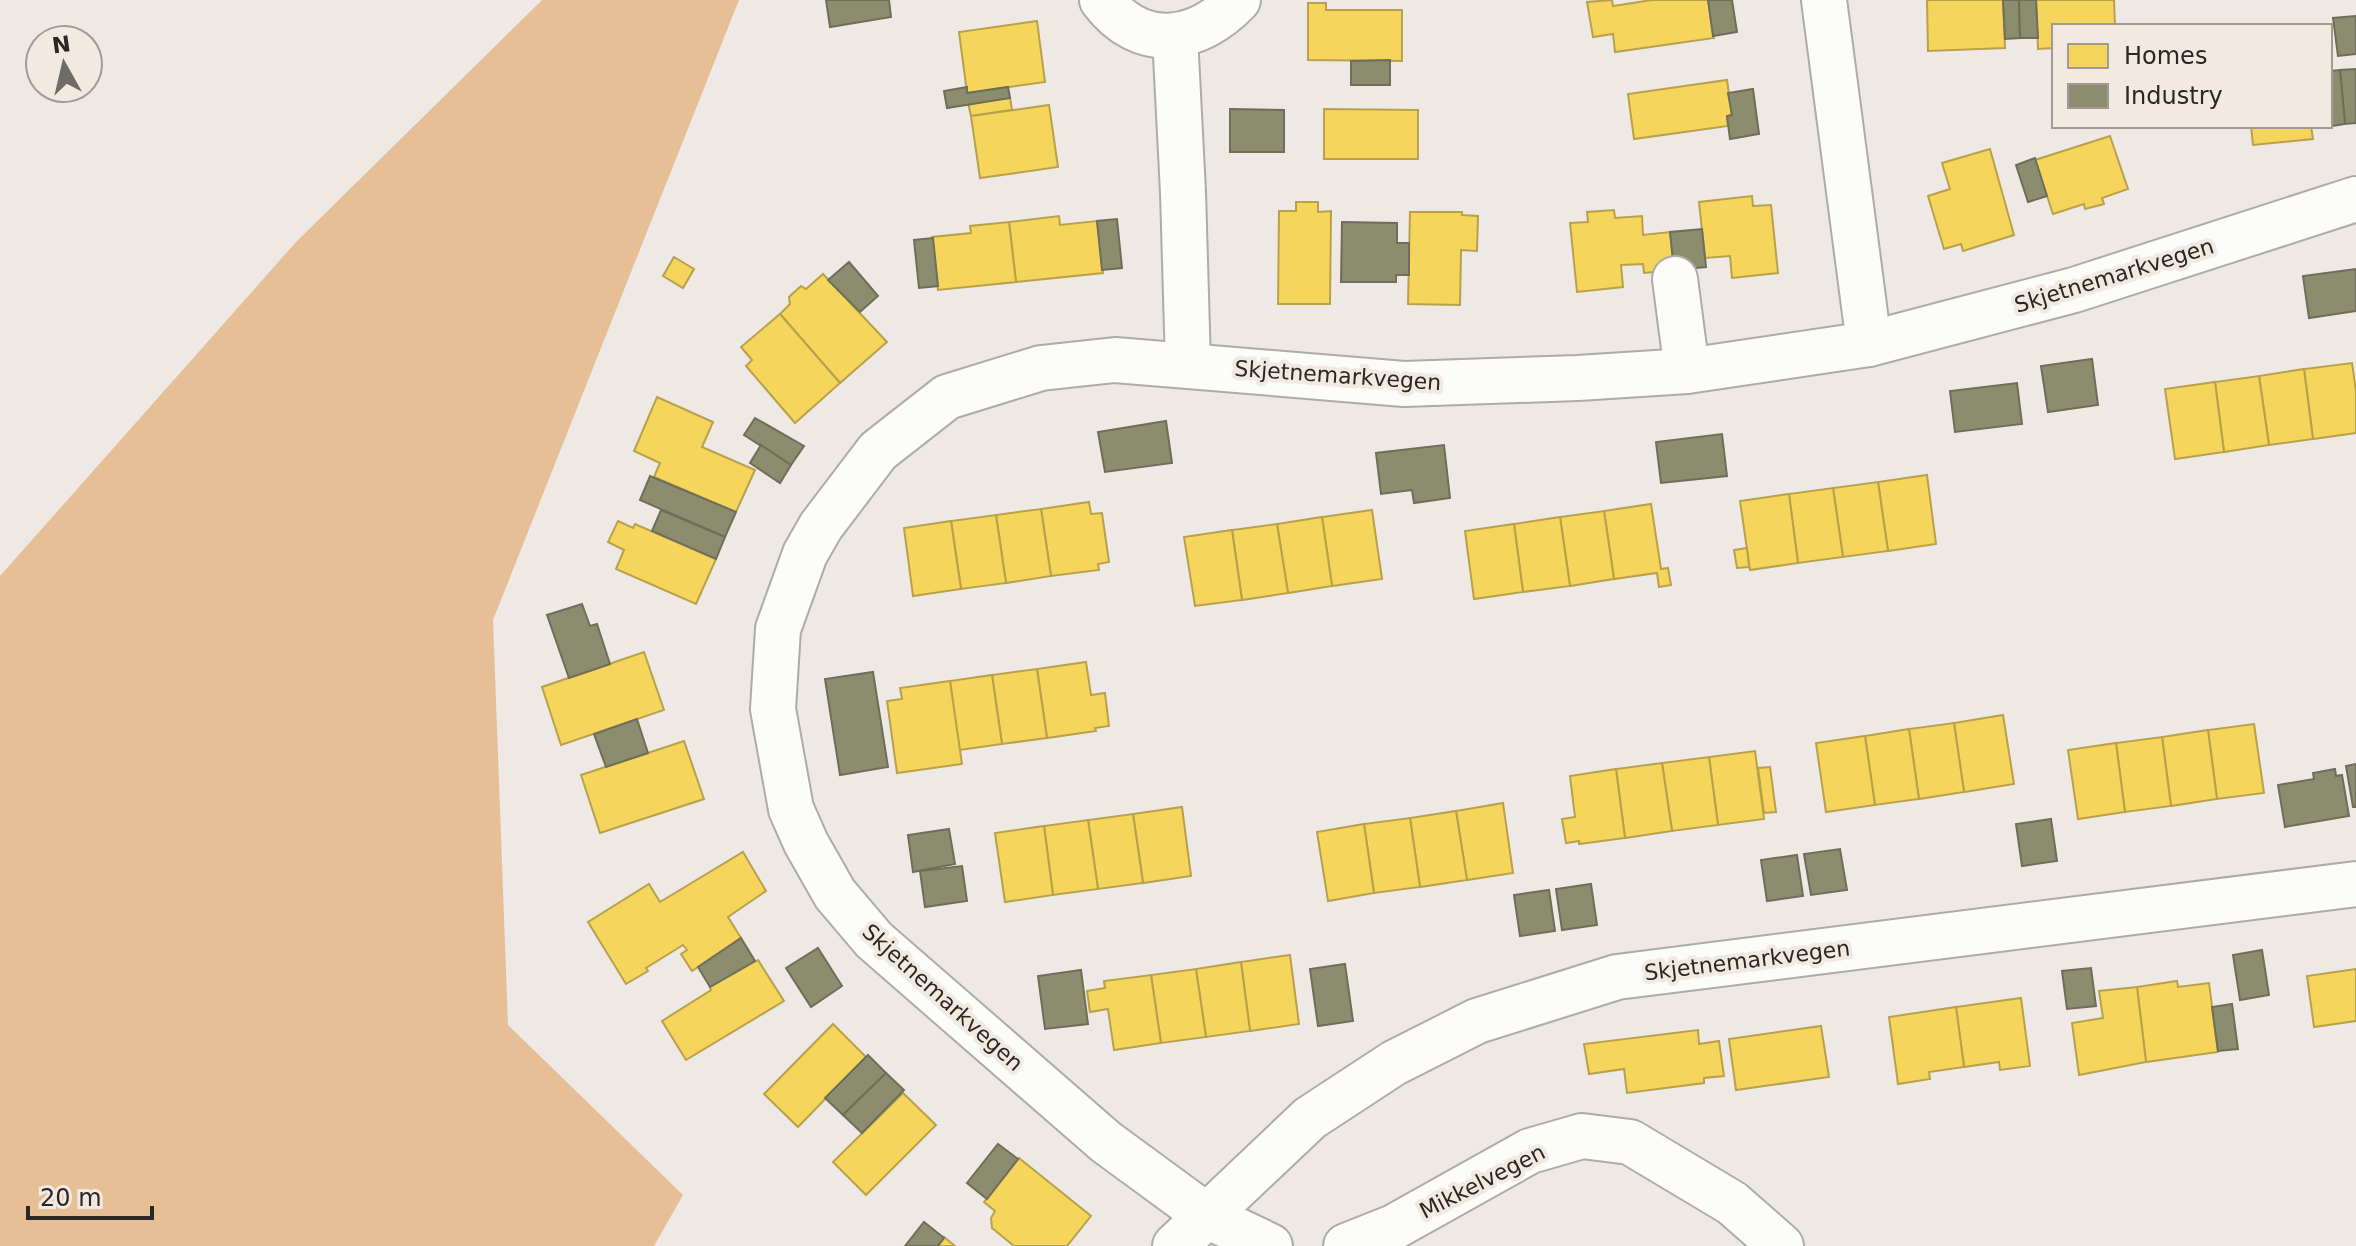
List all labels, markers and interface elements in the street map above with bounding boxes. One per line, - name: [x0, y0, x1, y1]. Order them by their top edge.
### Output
- north arrow: [24, 24, 104, 104]
- legend: [2052, 24, 2332, 128]
- text: N: [50, 31, 72, 58]
- text: Homes: [2124, 42, 2207, 70]
- text: Industry: [2124, 82, 2223, 110]
- street label: Skjetnemarkvegen: [2011, 233, 2217, 318]
- street label: Skjetnemarkvegen: [1234, 356, 1442, 395]
- street label: Skjetnemarkvegen: [857, 919, 1028, 1076]
- street label: Skjetnemarkvegen: [1643, 935, 1851, 986]
- street label: Mikkelvegen: [1415, 1139, 1549, 1224]
- scale bar: [28, 1170, 152, 1220]
- text: 20 m: [40, 1184, 102, 1212]

